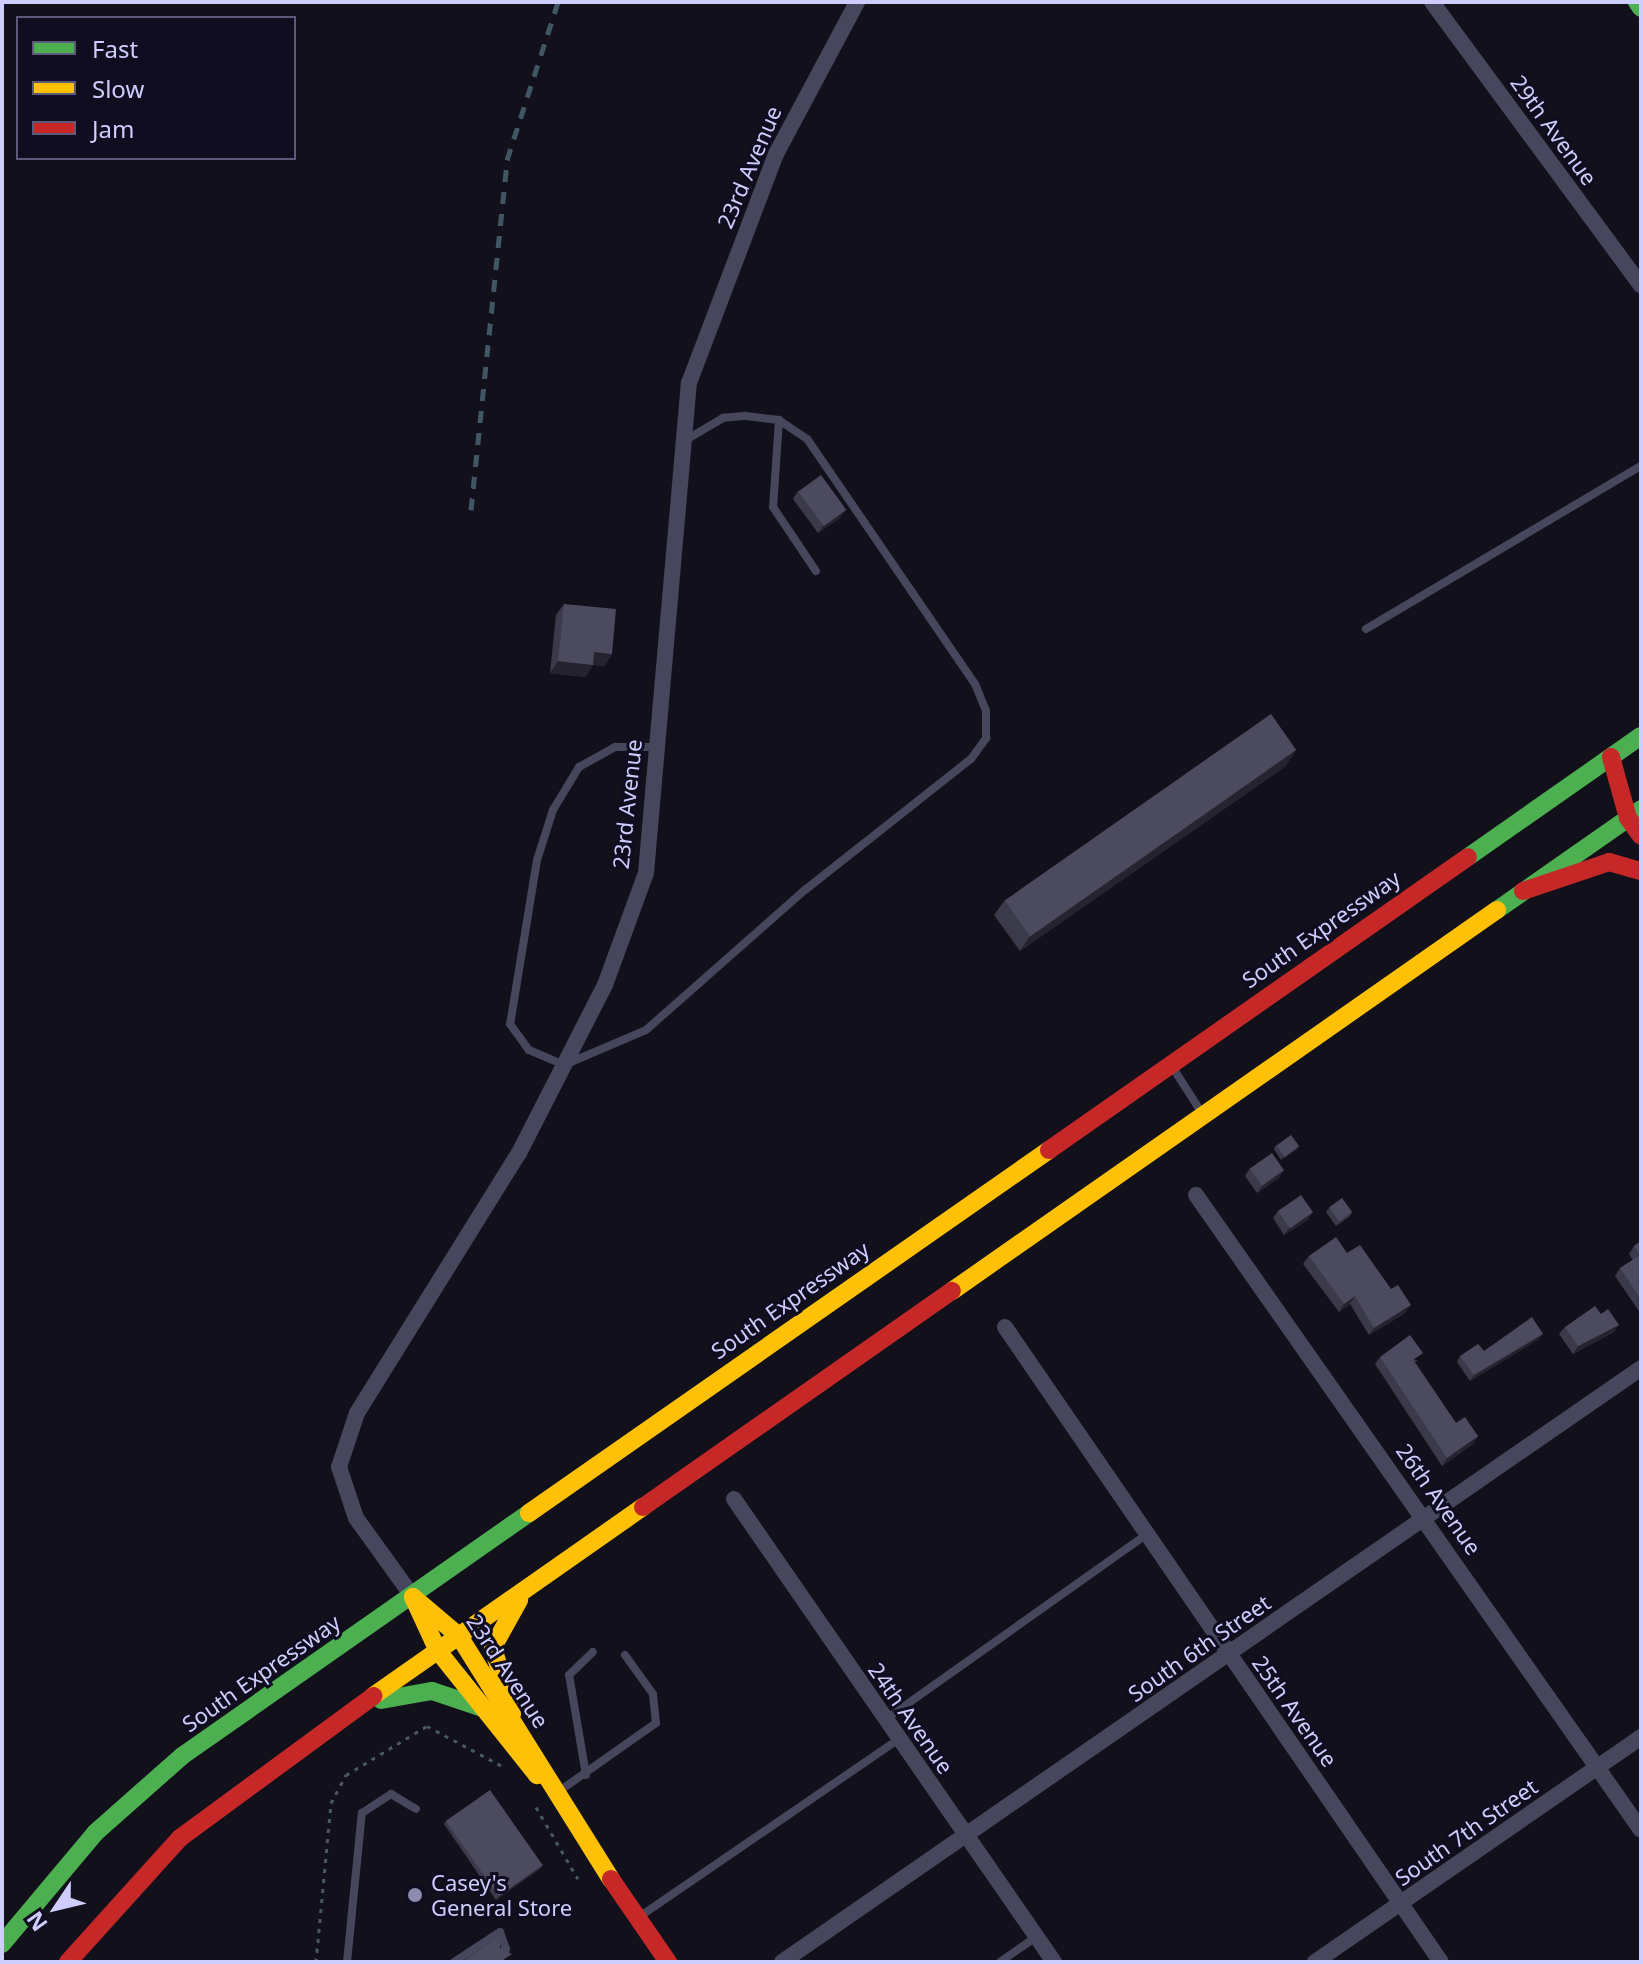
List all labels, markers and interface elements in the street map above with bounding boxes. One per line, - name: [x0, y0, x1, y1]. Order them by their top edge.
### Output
- legend: [16, 16, 296, 160]
- text: Fast: [92, 32, 138, 65]
- street label: 29th Avenue: [1505, 70, 1603, 190]
- text: Slow: [92, 72, 144, 105]
- street label: 23rd Avenue: [711, 102, 787, 232]
- text: Jam: [92, 112, 134, 145]
- street label: 23rd Avenue: [607, 738, 647, 870]
- street label: South Expressway: [1237, 865, 1405, 993]
- street label: South Expressway: [706, 1236, 874, 1364]
- street label: 26th Avenue: [1391, 1438, 1487, 1560]
- street label: South 6th Street: [1123, 1589, 1275, 1707]
- street label: South Expressway: [177, 1609, 345, 1737]
- street label: 23rd Avenue: [461, 1609, 555, 1733]
- street label: 25th Avenue: [1247, 1650, 1343, 1772]
- street label: 24th Avenue: [863, 1657, 959, 1779]
- street label: South 7th Street: [1390, 1773, 1542, 1891]
- north arrow: [16, 1868, 96, 1948]
- place label: Casey's General Store: [431, 1869, 572, 1920]
- marker: Casey's General Store: [406, 1886, 424, 1904]
- text: N: [19, 1906, 54, 1938]

